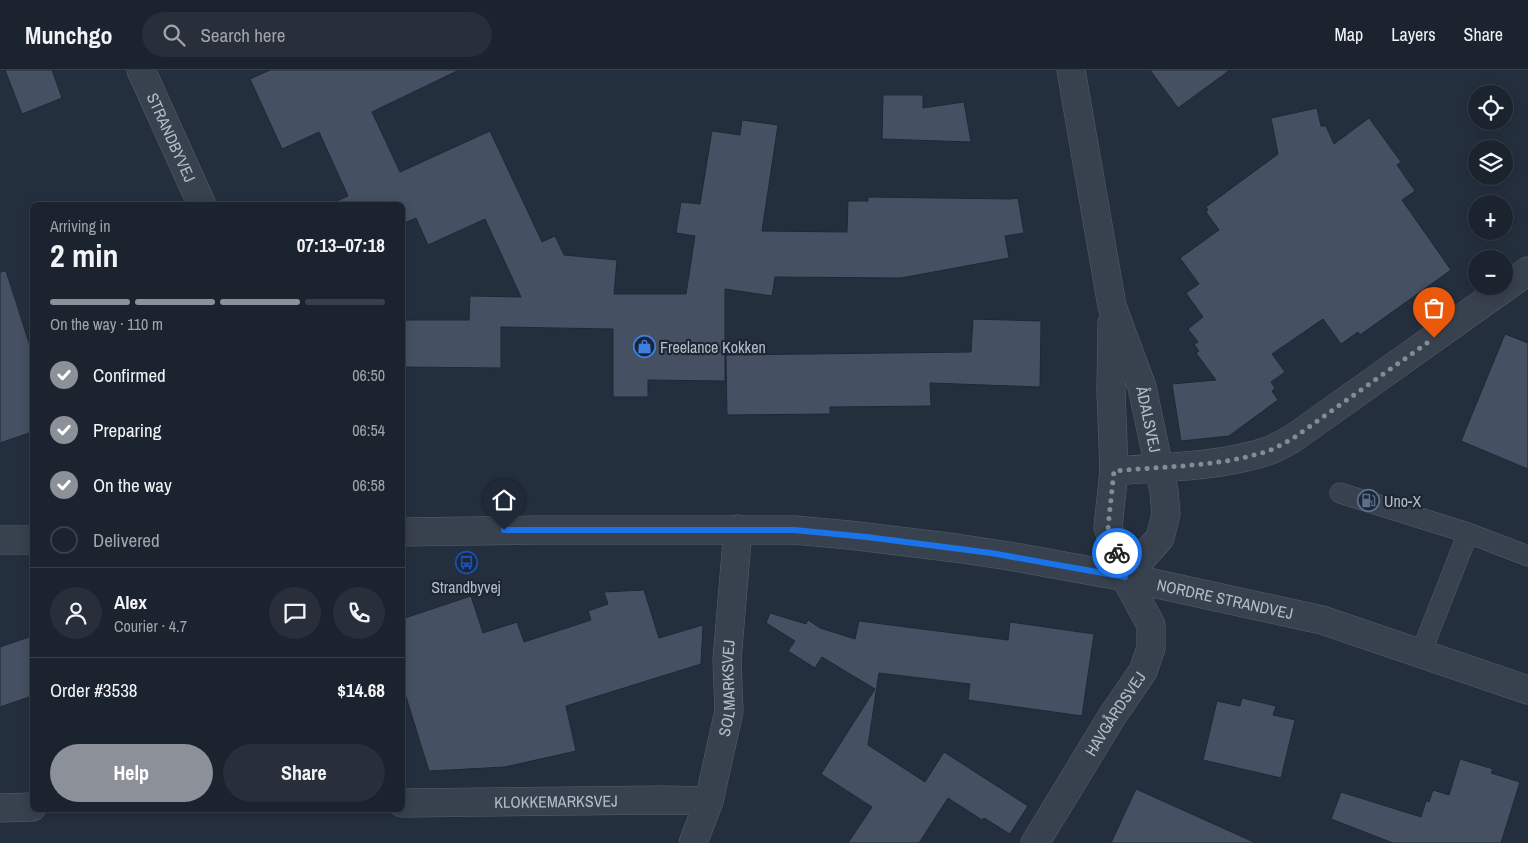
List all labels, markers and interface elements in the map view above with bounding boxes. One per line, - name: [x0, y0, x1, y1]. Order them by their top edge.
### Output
- search box: [142, 12, 492, 57]
- text: Munchgo: [25, 19, 112, 51]
- icon: search: [160, 21, 188, 49]
- text: Search here: [200, 22, 285, 48]
- text: Map: [1335, 22, 1363, 47]
- text: Layers: [1391, 22, 1436, 47]
- text: Share: [1464, 22, 1503, 47]
- map controls: [1468, 85, 1513, 295]
- button: locate: [1468, 85, 1513, 130]
- street label: STRANDBYVEJ: [142, 89, 201, 186]
- button: layers: [1468, 140, 1513, 185]
- button: +: [1468, 195, 1513, 240]
- text: Arriving in: [50, 215, 111, 237]
- text: 07:13–07:18: [297, 232, 385, 258]
- text: 2 min: [50, 234, 119, 277]
- button: −: [1468, 250, 1513, 295]
- pin: [1413, 287, 1455, 338]
- icon: bag: [1420, 294, 1448, 322]
- text: On the way · 110 m: [50, 313, 163, 335]
- shop icon: Freelance Kokken: [632, 335, 656, 359]
- place label: Freelance Kokken: [660, 336, 766, 358]
- icon: check: [50, 361, 78, 389]
- text: Confirmed: [93, 362, 166, 388]
- text: 06:50: [352, 364, 385, 386]
- street label: ÅDALSVEJ: [1131, 383, 1167, 455]
- icon: check: [50, 416, 78, 444]
- text: Preparing: [93, 417, 161, 443]
- text: 06:54: [352, 419, 385, 441]
- icon: check: [50, 471, 78, 499]
- text: On the way: [93, 472, 172, 498]
- text: 06:58: [352, 474, 385, 496]
- pin: [483, 479, 525, 530]
- icon: home: [490, 486, 518, 514]
- fuel station icon: Uno-X: [1356, 489, 1380, 513]
- place label: Uno-X: [1384, 490, 1421, 512]
- text: Delivered: [93, 527, 160, 553]
- courier: [1092, 528, 1142, 578]
- icon: bike: [1103, 539, 1131, 567]
- bus stop icon: Strandbyvej: [454, 551, 478, 575]
- street label: NORDRE STRANDVEJ: [1155, 573, 1295, 624]
- place label: Strandbyvej: [431, 576, 501, 598]
- button: person: [50, 587, 102, 639]
- button: chat: [269, 587, 321, 639]
- button: phone: [333, 587, 385, 639]
- text: Alex: [114, 589, 147, 615]
- text: Courier · 4.7: [114, 615, 187, 637]
- street label: SOLMARKSVEJ: [713, 639, 740, 738]
- street label: HAVGÅRDSVEJ: [1079, 667, 1151, 760]
- text: Order #3538: [50, 677, 137, 703]
- text: $14.68: [337, 677, 385, 703]
- button: Help: [50, 744, 213, 802]
- button: Share: [223, 744, 385, 802]
- street label: KLOKKEMARKSVEJ: [494, 790, 618, 813]

